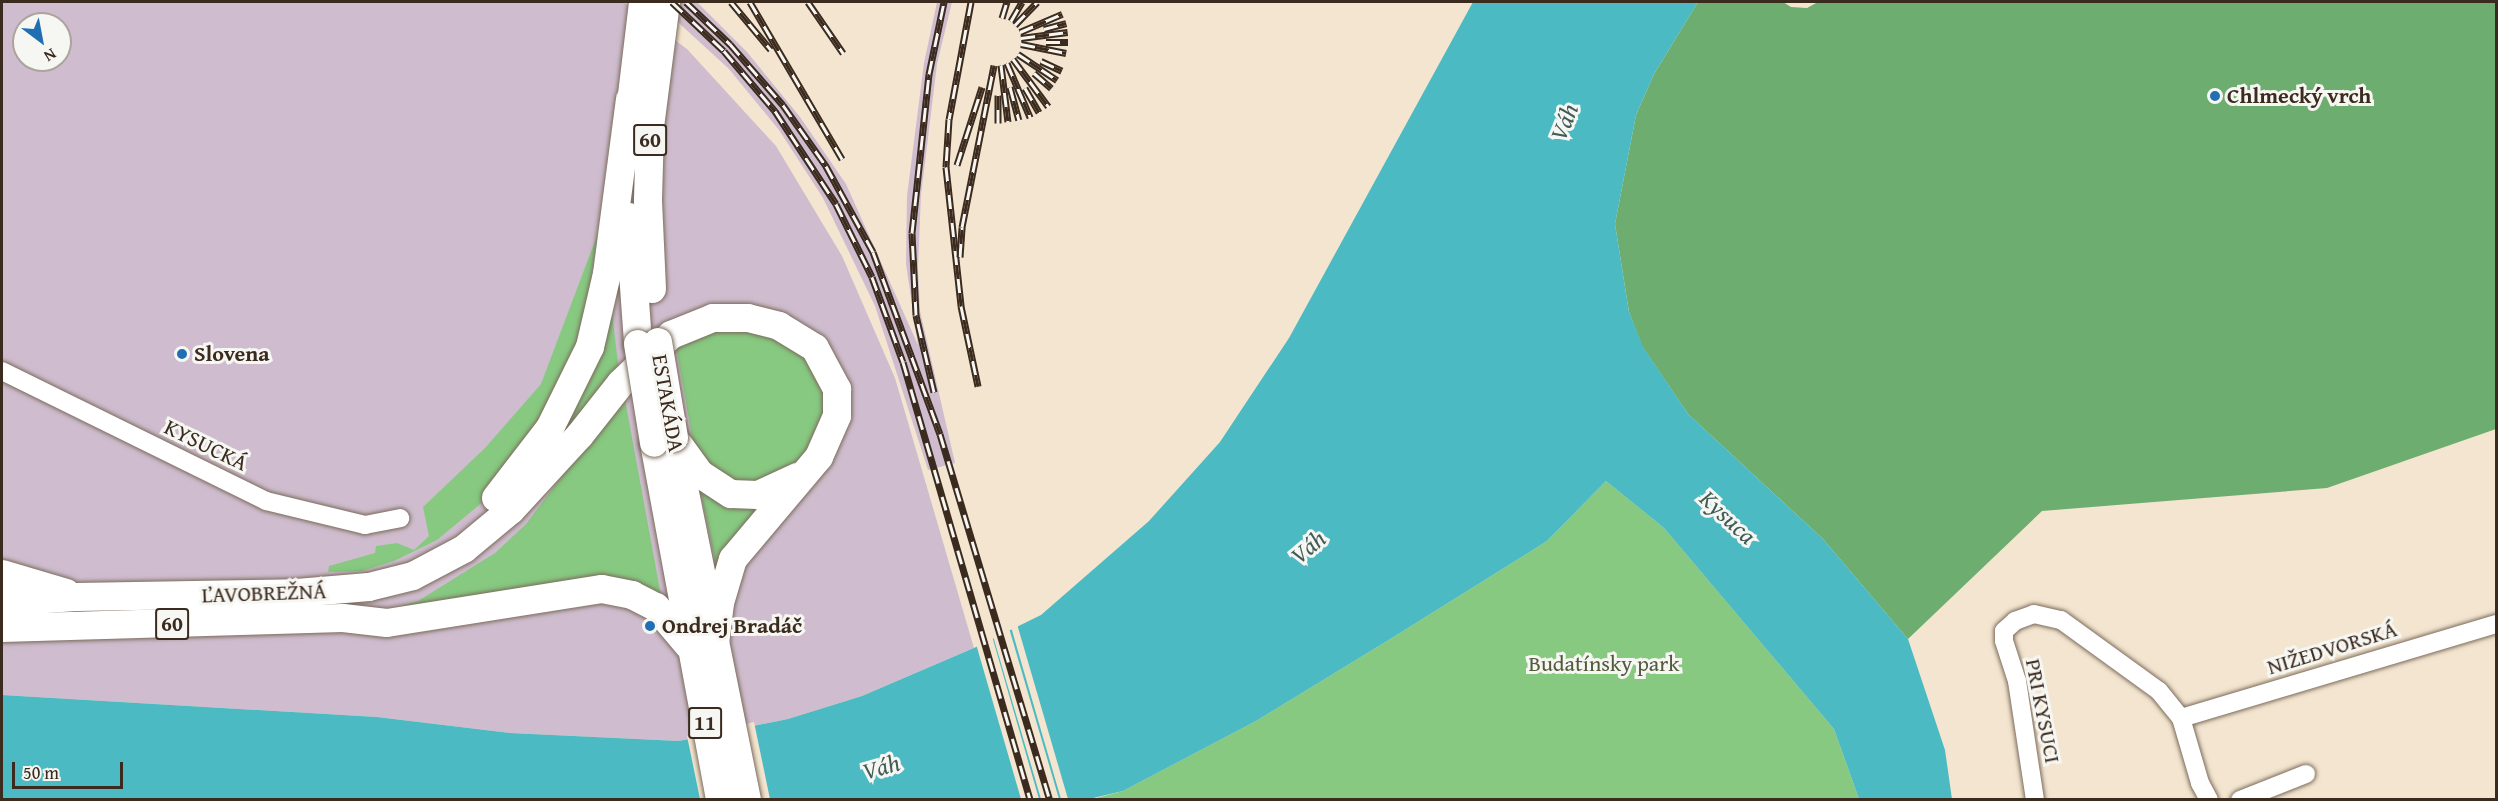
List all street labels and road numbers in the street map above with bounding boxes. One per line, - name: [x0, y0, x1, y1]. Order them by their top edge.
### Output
- road number: 60: [632, 122, 668, 158]
- street label: ESTAKÁDA: [646, 352, 690, 454]
- street label: KYSUCKÁ: [160, 414, 252, 476]
- street label: ĽAVOBREŽNÁ: [201, 578, 327, 608]
- road number: 60: [154, 606, 190, 642]
- street label: NIŽEDVORSKÁ: [2264, 616, 2400, 680]
- street label: PRI KYSUCI: [2020, 657, 2066, 765]
- road number: 11: [687, 705, 723, 741]

